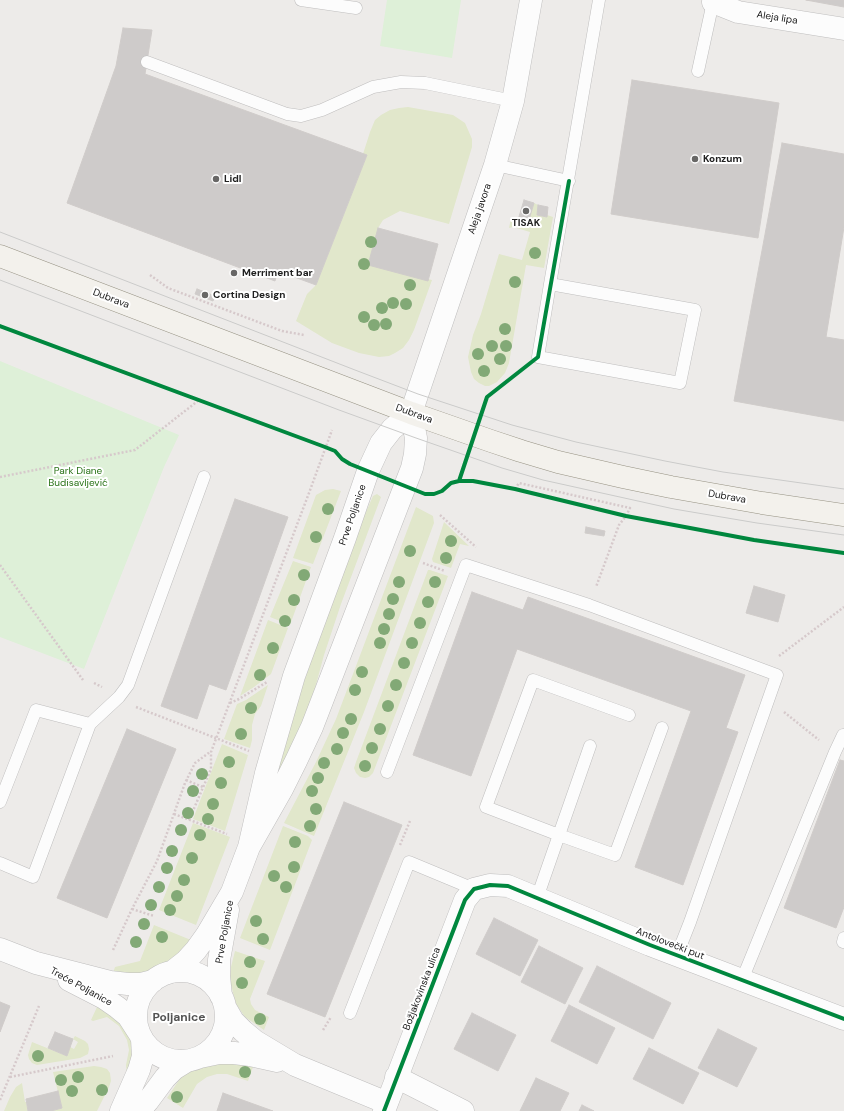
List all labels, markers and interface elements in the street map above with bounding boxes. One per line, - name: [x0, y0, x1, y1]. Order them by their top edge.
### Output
- street label: Aleja lipa: [756, 9, 798, 27]
- place label: Konzum: [703, 153, 742, 165]
- marker: Konzum: [690, 154, 700, 164]
- place label: Lidl: [224, 173, 242, 185]
- marker: Lidl: [211, 174, 221, 184]
- street label: Aleja javora: [466, 182, 494, 236]
- marker: TISAK: [521, 206, 531, 216]
- place label: TISAK: [512, 217, 540, 229]
- place label: Merriment bar: [242, 267, 313, 279]
- marker: Merriment bar: [229, 268, 239, 278]
- street label: Dubrava: [91, 287, 131, 311]
- place label: Cortina Design: [213, 289, 285, 301]
- marker: Cortina Design: [200, 290, 210, 300]
- street label: Dubrava: [394, 402, 434, 426]
- park label: Park Diane Budisavljević: [48, 465, 108, 488]
- street label: Prve Poljanice: [337, 483, 369, 547]
- street label: Dubrava: [707, 488, 747, 506]
- street label: Prve Poljanice: [214, 899, 236, 965]
- street label: Antolovečki put: [634, 925, 706, 963]
- street label: Božjakovinska ulica: [401, 946, 443, 1032]
- street label: Treće Poljanice: [48, 965, 114, 1009]
- district label: Poljanice: [152, 1011, 206, 1025]

